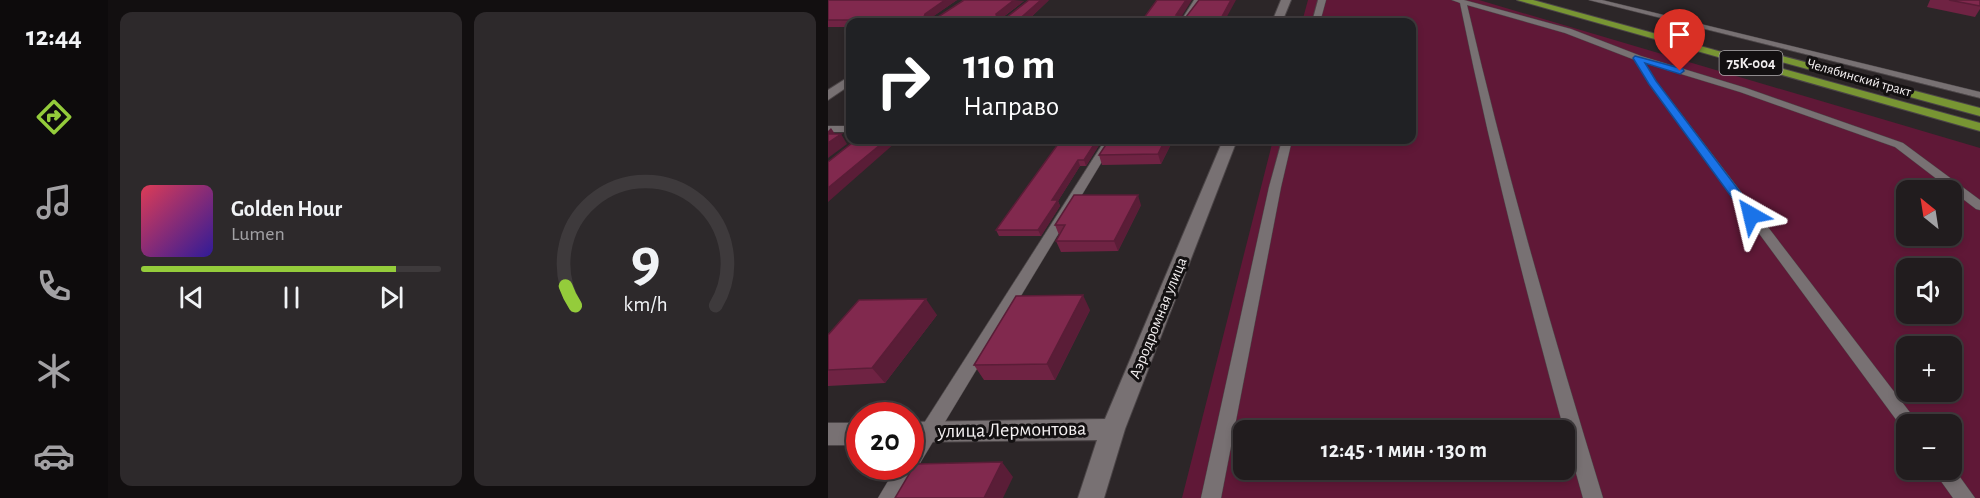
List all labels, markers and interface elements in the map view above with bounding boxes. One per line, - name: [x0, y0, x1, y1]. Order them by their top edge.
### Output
- pin: [1654, 9, 1705, 71]
- icon: arrive: [1663, 18, 1696, 51]
- text: 12:44: [26, 23, 82, 50]
- icon: right: [864, 42, 942, 120]
- text: 110 m: [963, 44, 1055, 86]
- road number: 75К-004: [1720, 51, 1782, 75]
- street label: Челябинский тракт: [1805, 56, 1914, 100]
- text: Направо: [963, 93, 1059, 120]
- icon: directions: [33, 96, 75, 138]
- north arrow: [1896, 180, 1962, 246]
- map controls: [1896, 180, 1962, 480]
- icon: music: [33, 181, 75, 223]
- position arrow: [1719, 183, 1783, 247]
- text: Golden Hour: [231, 198, 342, 220]
- text: Lumen: [231, 224, 285, 244]
- text: 9: [630, 230, 660, 292]
- street label: Аэродромная улица: [1126, 255, 1191, 381]
- button: sound: [1896, 258, 1962, 324]
- icon: phone: [33, 265, 75, 307]
- icon: previous: [175, 281, 208, 314]
- icon: pause: [275, 281, 308, 314]
- icon: next: [375, 281, 408, 314]
- text: km/h: [623, 294, 667, 315]
- button: +: [1896, 336, 1962, 402]
- icon: climate: [33, 350, 75, 392]
- speed limit sign: 20: [846, 402, 924, 480]
- button: −: [1896, 414, 1962, 480]
- street label: улица Лермонтова: [936, 419, 1087, 441]
- icon: car: [33, 435, 75, 477]
- text: 12:45 · 1 мин · 130 m: [1321, 439, 1487, 461]

